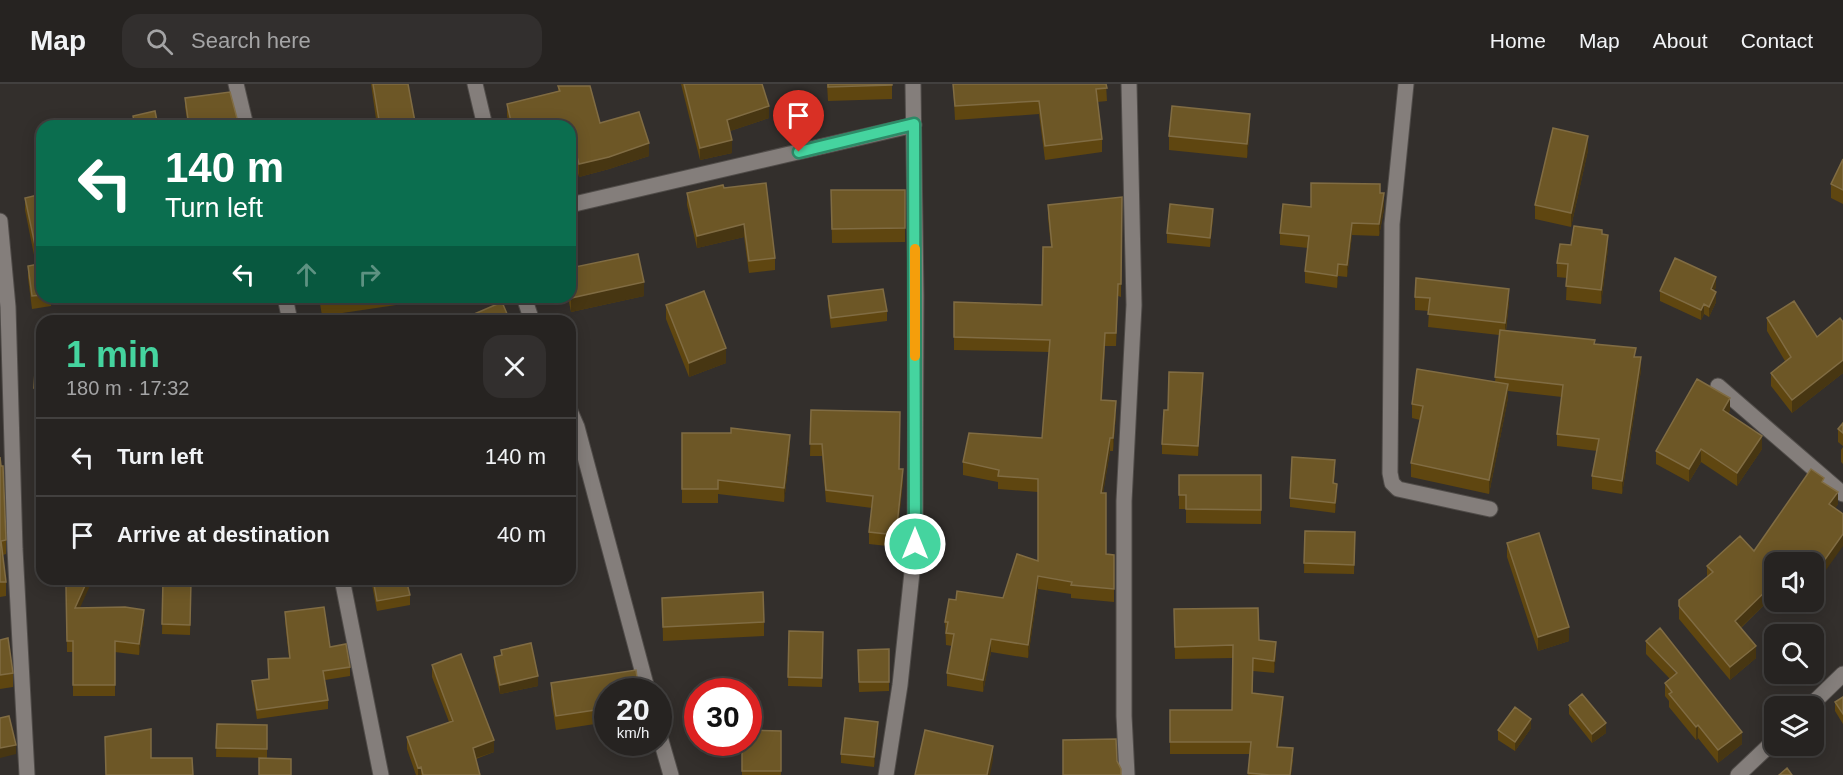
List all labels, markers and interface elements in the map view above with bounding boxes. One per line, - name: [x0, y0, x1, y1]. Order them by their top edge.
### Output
- search box: [122, 14, 542, 68]
- text: Map: [30, 25, 86, 56]
- icon: search: [143, 25, 176, 58]
- text: Search here: [191, 28, 311, 53]
- text: Home: [1490, 29, 1546, 52]
- text: Map: [1579, 29, 1620, 52]
- text: About: [1653, 29, 1708, 52]
- text: Contact: [1741, 29, 1813, 52]
- pin: [773, 90, 824, 152]
- icon: arrive: [782, 99, 815, 132]
- icon: left: [66, 144, 144, 222]
- text: 140 m: [165, 144, 284, 191]
- text: Turn left: [165, 193, 263, 223]
- icon: left: [227, 258, 260, 291]
- icon: ahead: [290, 258, 323, 291]
- icon: right: [353, 258, 386, 291]
- text: 1 min: [66, 334, 160, 375]
- button: close: [483, 335, 546, 398]
- text: 180 m · 17:32: [66, 377, 189, 399]
- icon: left: [66, 441, 99, 474]
- text: Turn left: [117, 444, 203, 469]
- text: 140 m: [485, 444, 546, 469]
- position arrow: [883, 512, 947, 576]
- icon: arrive: [66, 519, 99, 552]
- text: Arrive at destination: [117, 522, 330, 547]
- text: 40 m: [497, 522, 546, 547]
- map controls: [1764, 552, 1824, 756]
- button: sound: [1764, 552, 1824, 612]
- button: search: [1764, 624, 1824, 684]
- speed limit sign: 30: [684, 678, 762, 756]
- text: 20: [616, 693, 650, 726]
- button: layers: [1764, 696, 1824, 756]
- text: km/h: [617, 724, 649, 741]

